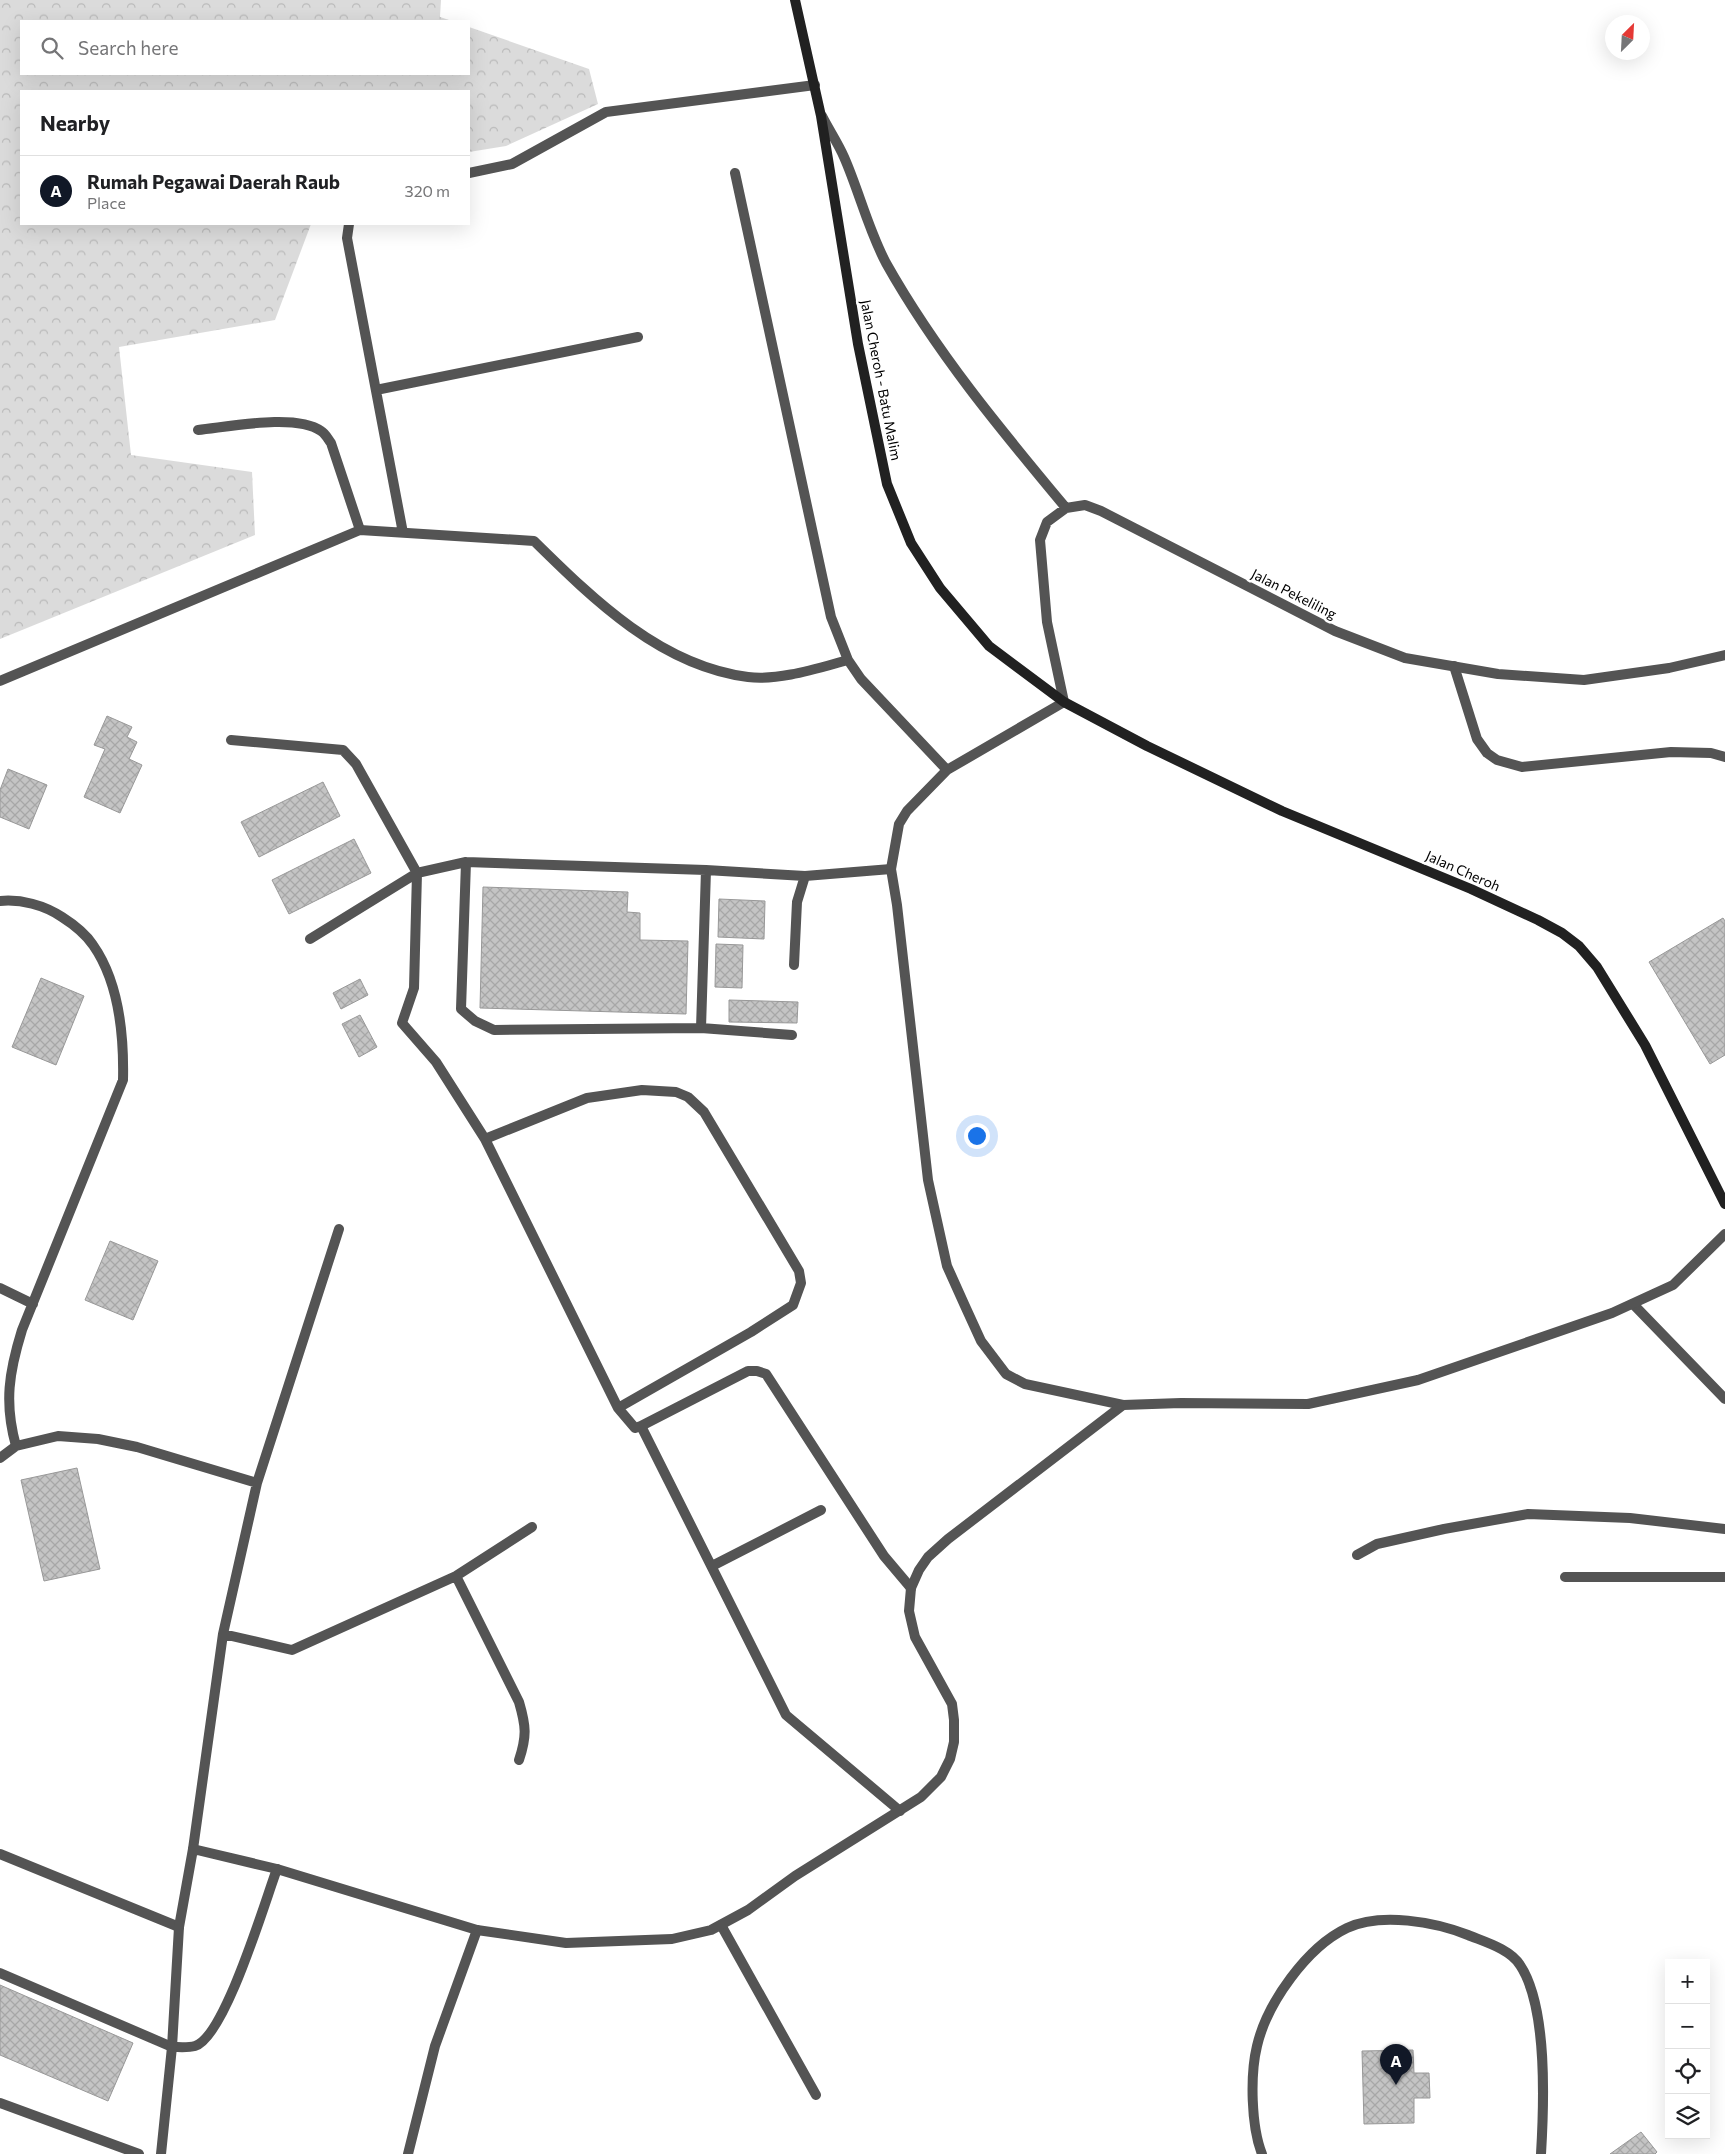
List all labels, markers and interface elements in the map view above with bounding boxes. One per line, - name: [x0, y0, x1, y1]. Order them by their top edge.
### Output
- north arrow: [1605, 15, 1650, 60]
- search box: [20, 20, 470, 75]
- icon: search: [38, 34, 66, 62]
- text: Search here: [78, 36, 178, 59]
- text: Nearby: [40, 110, 110, 135]
- text: Rumah Pegawai Daerah Raub: [87, 170, 340, 193]
- text: A: [50, 181, 62, 200]
- text: 320 m: [405, 181, 450, 200]
- text: Place: [87, 193, 126, 212]
- street label: Jalan Cheroh - Batu Malim: [858, 298, 905, 462]
- street label: Jalan Pekeliling: [1249, 565, 1340, 623]
- street label: Jalan Cheroh: [1423, 847, 1503, 895]
- your location: [964, 1123, 990, 1149]
- map controls: [1665, 1959, 1710, 2139]
- button: +: [1665, 1959, 1710, 2004]
- button: −: [1665, 2004, 1710, 2049]
- pin: A: [1380, 2044, 1412, 2085]
- button: locate: [1665, 2049, 1710, 2094]
- button: layers: [1665, 2094, 1710, 2139]

